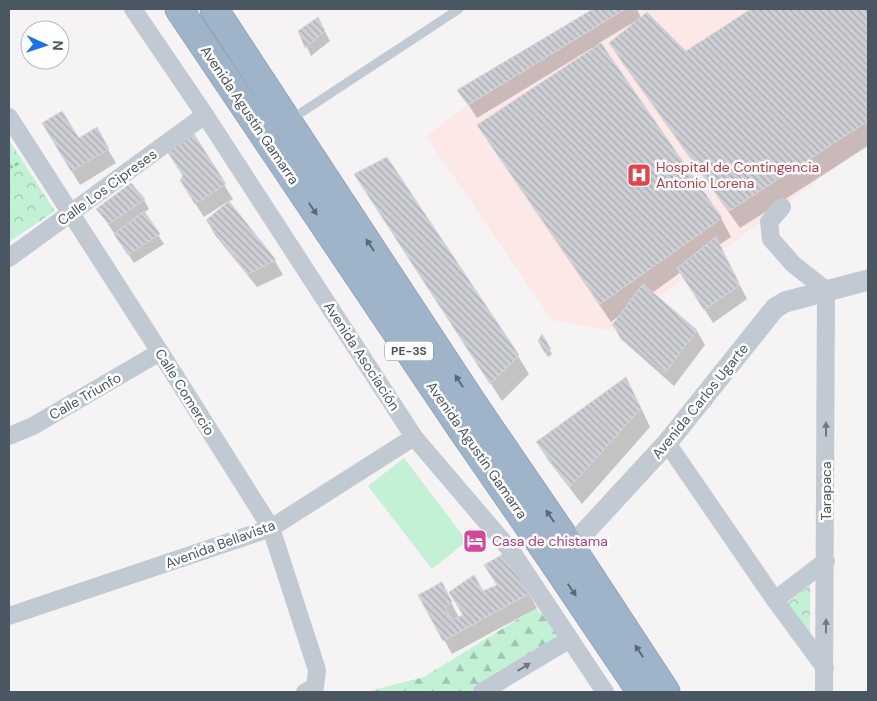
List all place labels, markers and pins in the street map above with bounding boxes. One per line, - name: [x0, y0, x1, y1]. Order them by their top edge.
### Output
- place label: Hospital de Contingencia Antonio Lorena: [656, 158, 819, 192]
- hospital icon: Hospital de Contingencia Antonio Lorena: [626, 162, 652, 188]
- hotel icon: Casa de chistama: [462, 528, 488, 554]
- place label: Casa de chistama: [492, 532, 608, 550]

